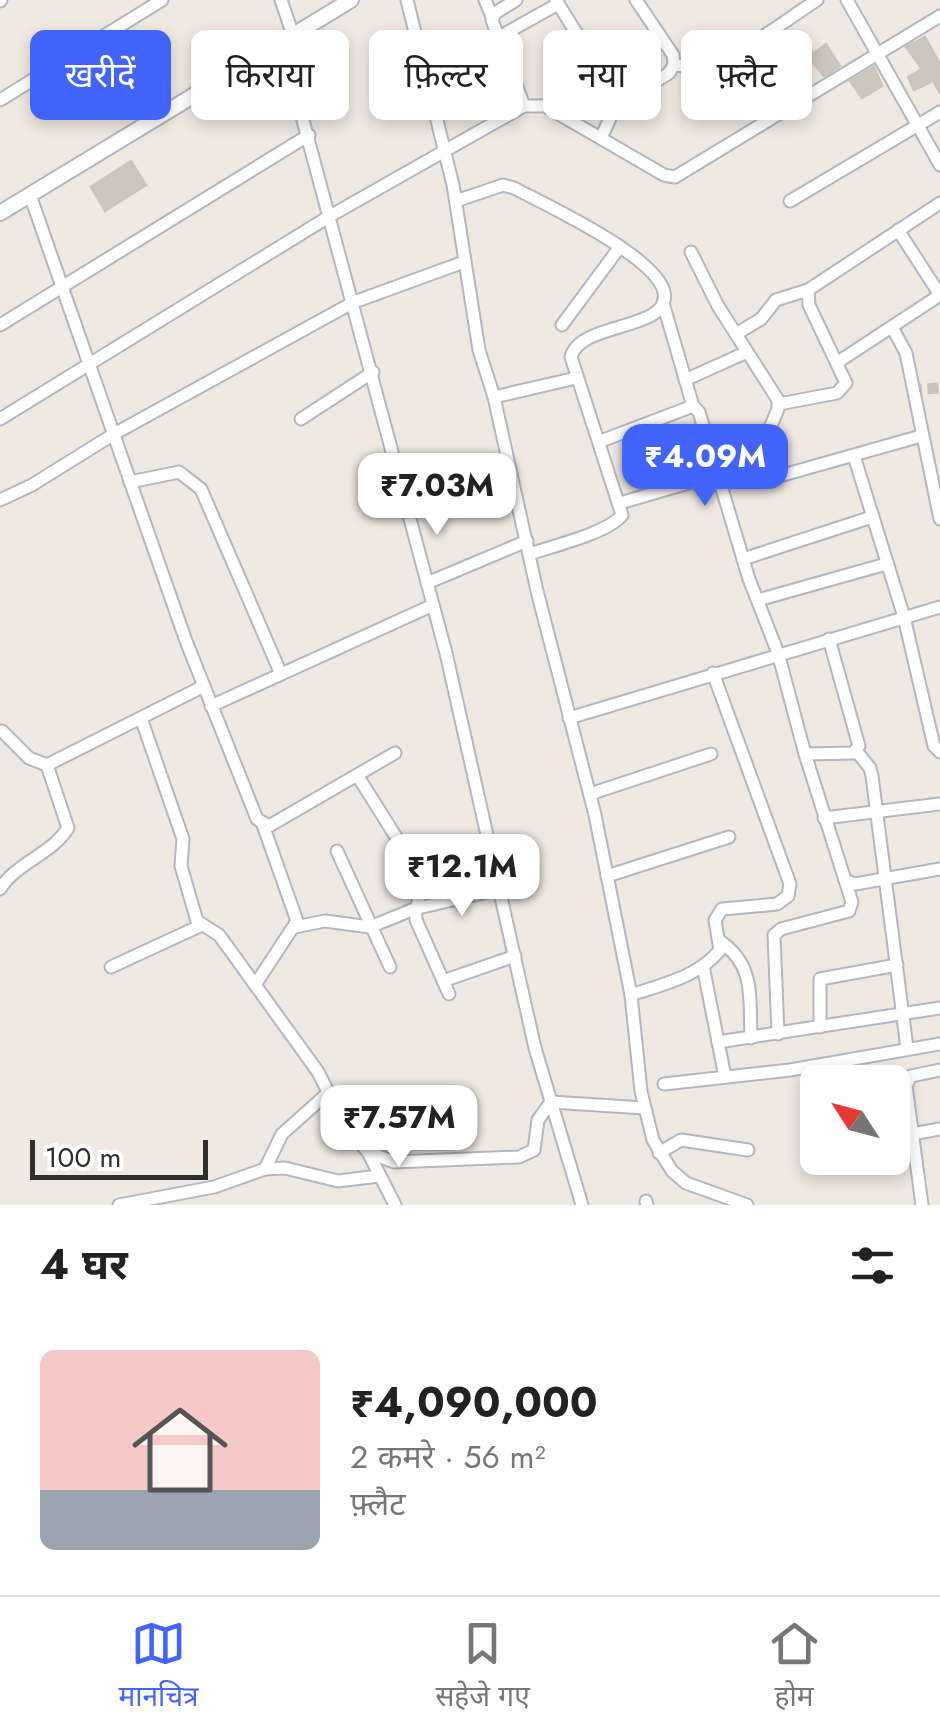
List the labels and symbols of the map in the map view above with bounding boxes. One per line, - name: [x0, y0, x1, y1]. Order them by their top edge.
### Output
- pin: ₹4.09M: [624, 424, 786, 509]
- pin: ₹7.03M: [356, 453, 518, 538]
- pin: ₹12.1M: [381, 834, 543, 919]
- north arrow: [800, 1065, 910, 1175]
- pin: ₹7.57M: [318, 1085, 480, 1170]
- scale bar: [30, 1135, 208, 1180]

